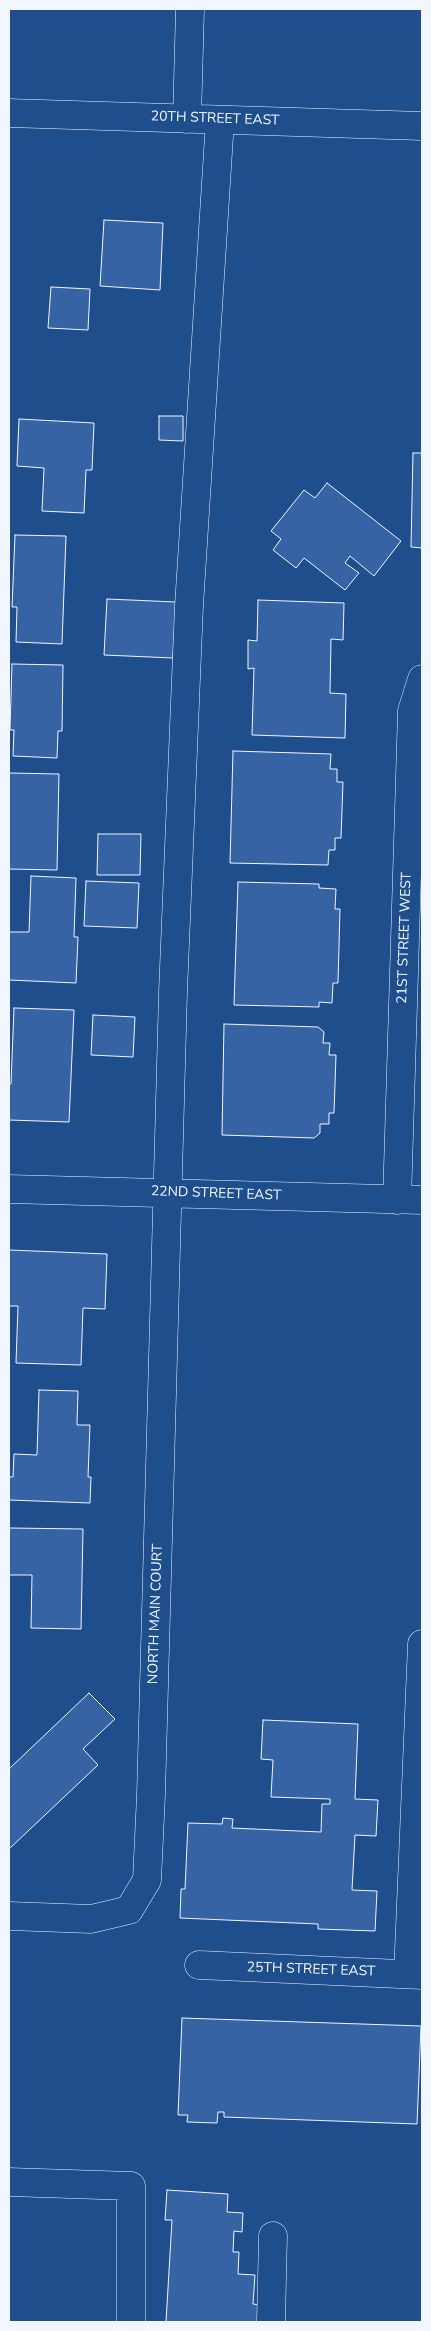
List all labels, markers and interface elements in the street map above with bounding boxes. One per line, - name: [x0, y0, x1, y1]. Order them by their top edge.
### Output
- street label: 20TH STREET EAST: [150, 108, 280, 130]
- street label: 21ST STREET WEST: [394, 872, 416, 1004]
- street label: 22ND STREET EAST: [151, 1183, 281, 1205]
- street label: NORTH MAIN COURT: [145, 1544, 167, 1684]
- street label: 25TH STREET EAST: [246, 1959, 376, 1981]

